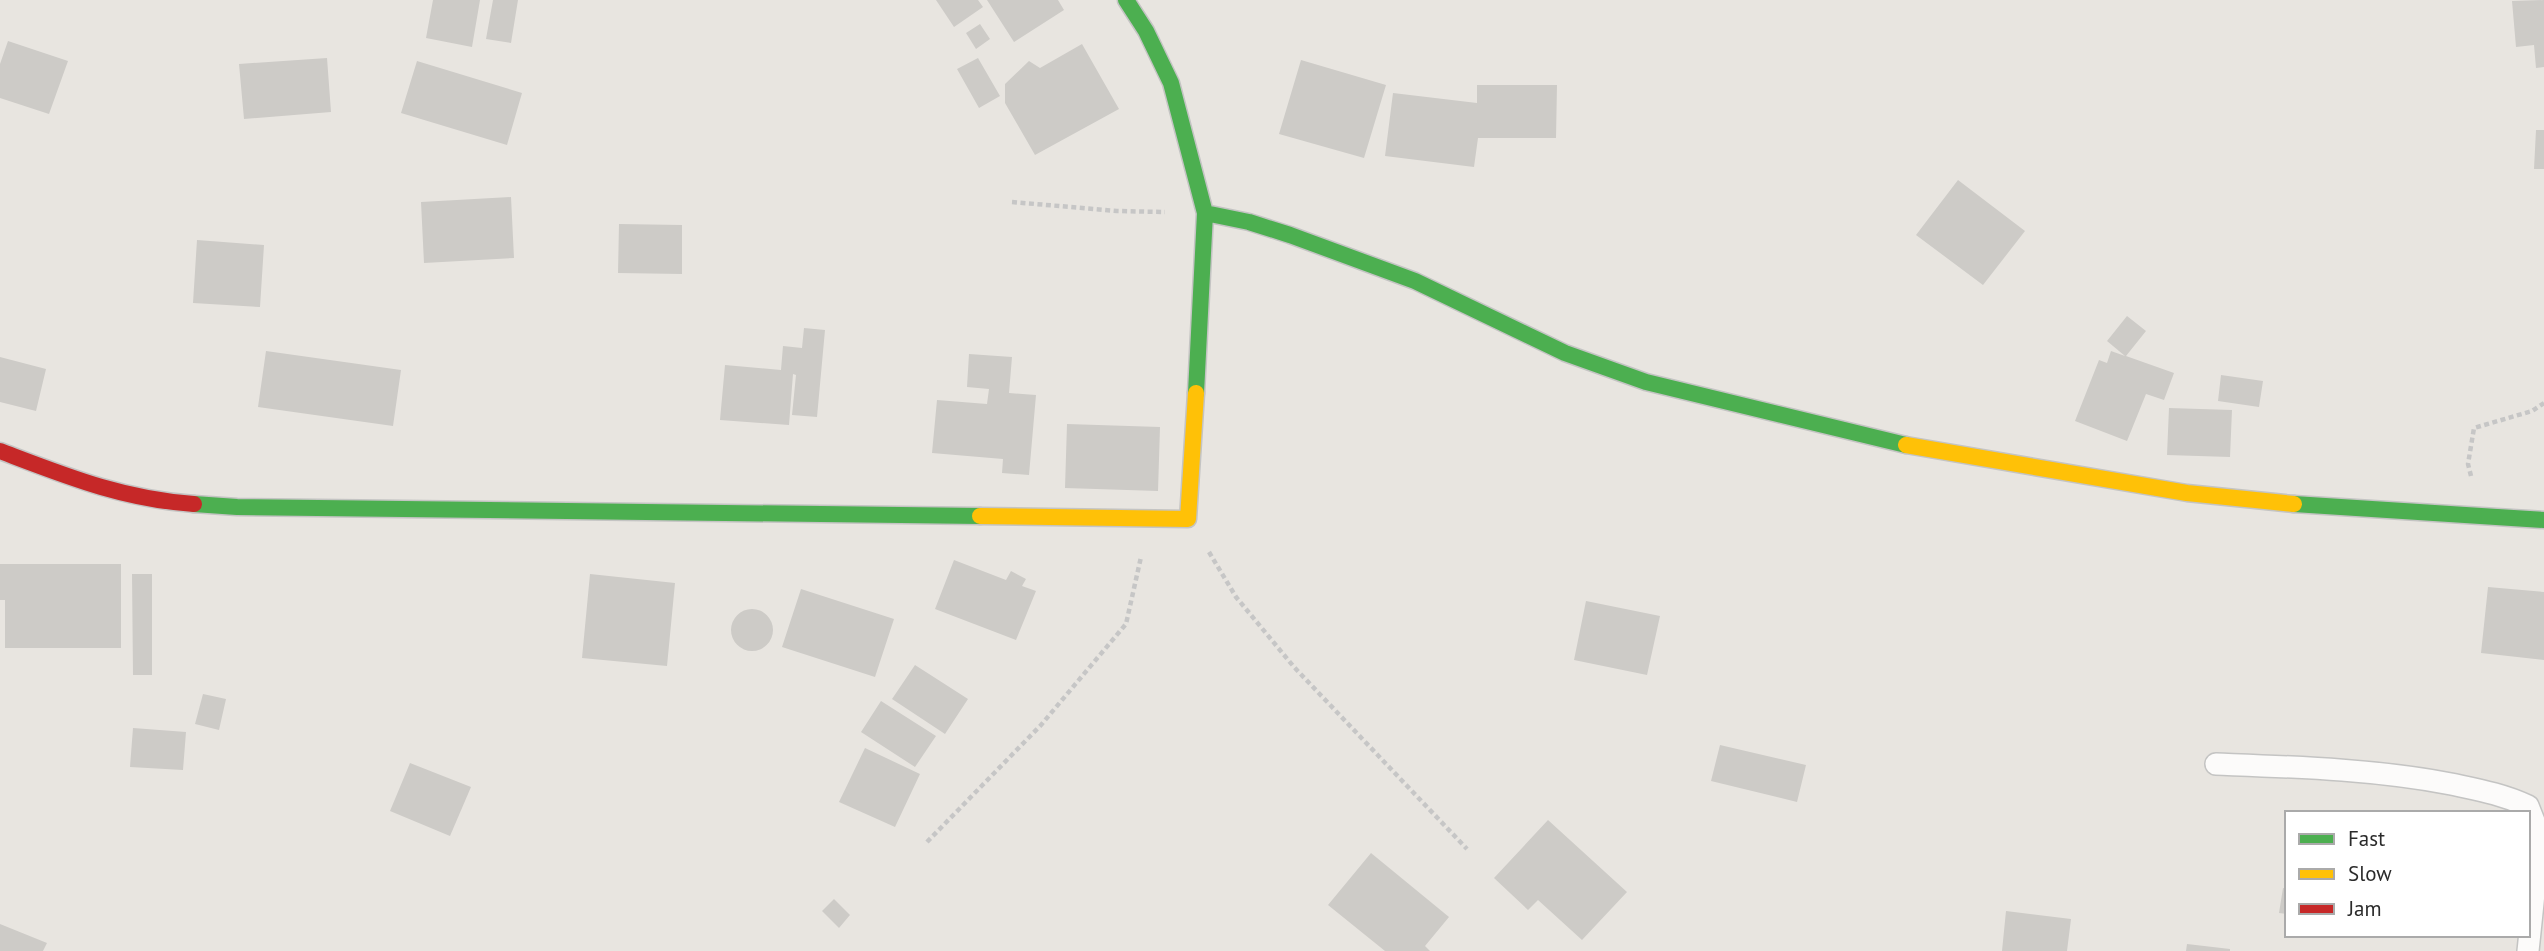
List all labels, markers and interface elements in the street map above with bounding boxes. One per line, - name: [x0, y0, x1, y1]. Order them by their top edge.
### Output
- legend: [2285, 811, 2530, 937]
- text: Fast: [2348, 825, 2385, 852]
- text: Slow: [2348, 860, 2392, 887]
- text: Jam: [2347, 895, 2382, 922]

